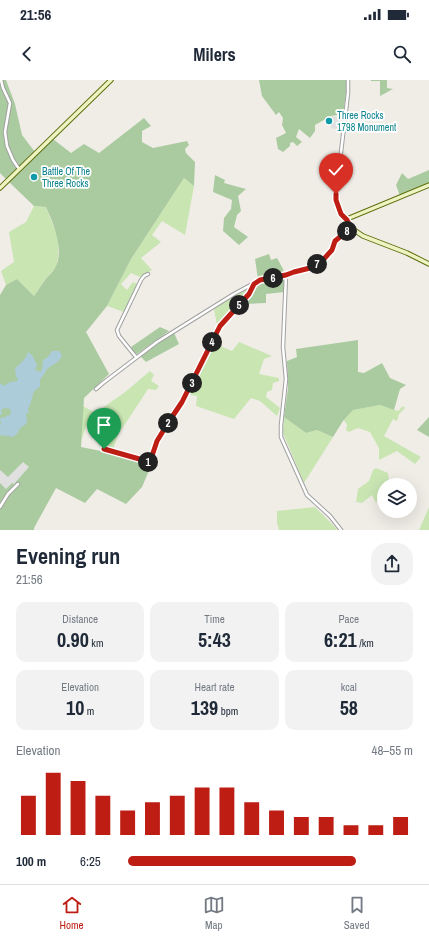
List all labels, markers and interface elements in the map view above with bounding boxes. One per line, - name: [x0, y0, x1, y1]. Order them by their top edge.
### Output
- text: 21:56: [20, 4, 51, 25]
- text: Milers: [193, 42, 236, 67]
- icon: back: [16, 43, 38, 65]
- icon: search: [391, 43, 413, 65]
- place label: Three Rocks 1798 Monument: [337, 109, 397, 134]
- marker: Three Rocks 1798 Monument: [324, 116, 334, 126]
- pin: [319, 153, 353, 194]
- icon: check: [325, 159, 347, 181]
- place label: Battle Of The Three Rocks: [42, 165, 91, 190]
- marker: Battle Of The Three Rocks: [29, 172, 39, 182]
- pin: 8: [337, 221, 357, 241]
- text: 8: [344, 224, 350, 238]
- pin: 7: [307, 254, 327, 274]
- text: 7: [314, 257, 320, 271]
- pin: 6: [263, 268, 283, 288]
- text: 6: [270, 271, 276, 285]
- pin: 5: [229, 295, 249, 315]
- text: 5: [236, 298, 242, 312]
- pin: 4: [202, 332, 222, 352]
- text: 4: [209, 335, 215, 349]
- pin: 3: [182, 373, 202, 393]
- text: 3: [189, 376, 195, 390]
- pin: [87, 408, 121, 449]
- pin: 2: [158, 413, 178, 433]
- icon: arrive: [93, 414, 115, 436]
- text: 2: [165, 416, 171, 430]
- pin: 1: [138, 452, 158, 472]
- text: 1: [145, 455, 151, 469]
- map controls: [377, 478, 417, 518]
- button: layers: [377, 478, 417, 518]
- text: Evening run: [16, 541, 120, 571]
- button: share: [371, 543, 413, 585]
- text: 21:56: [16, 571, 43, 588]
- text: Distance: [62, 612, 98, 626]
- text: Time: [204, 612, 225, 626]
- text: Pace: [339, 612, 359, 626]
- text: 0.90: [57, 626, 89, 653]
- text: 5:43: [198, 626, 231, 653]
- text: 6:21: [324, 626, 357, 653]
- text: km: [89, 636, 103, 650]
- text: /km: [357, 636, 374, 650]
- text: Elevation: [61, 680, 99, 694]
- text: Heart rate: [194, 680, 235, 694]
- text: kcal: [341, 680, 357, 694]
- text: 10: [66, 694, 84, 721]
- text: 139: [191, 694, 218, 721]
- text: 58: [340, 694, 358, 721]
- text: m: [84, 704, 94, 718]
- text: bpm: [218, 704, 238, 718]
- text: Elevation: [16, 742, 60, 759]
- text: 48–55 m: [372, 742, 413, 759]
- text: 100 m: [16, 853, 46, 870]
- text: 6:25: [80, 853, 101, 870]
- tab: Home: [60, 894, 84, 932]
- tab: Map: [203, 894, 225, 932]
- tab: Saved: [344, 894, 369, 932]

